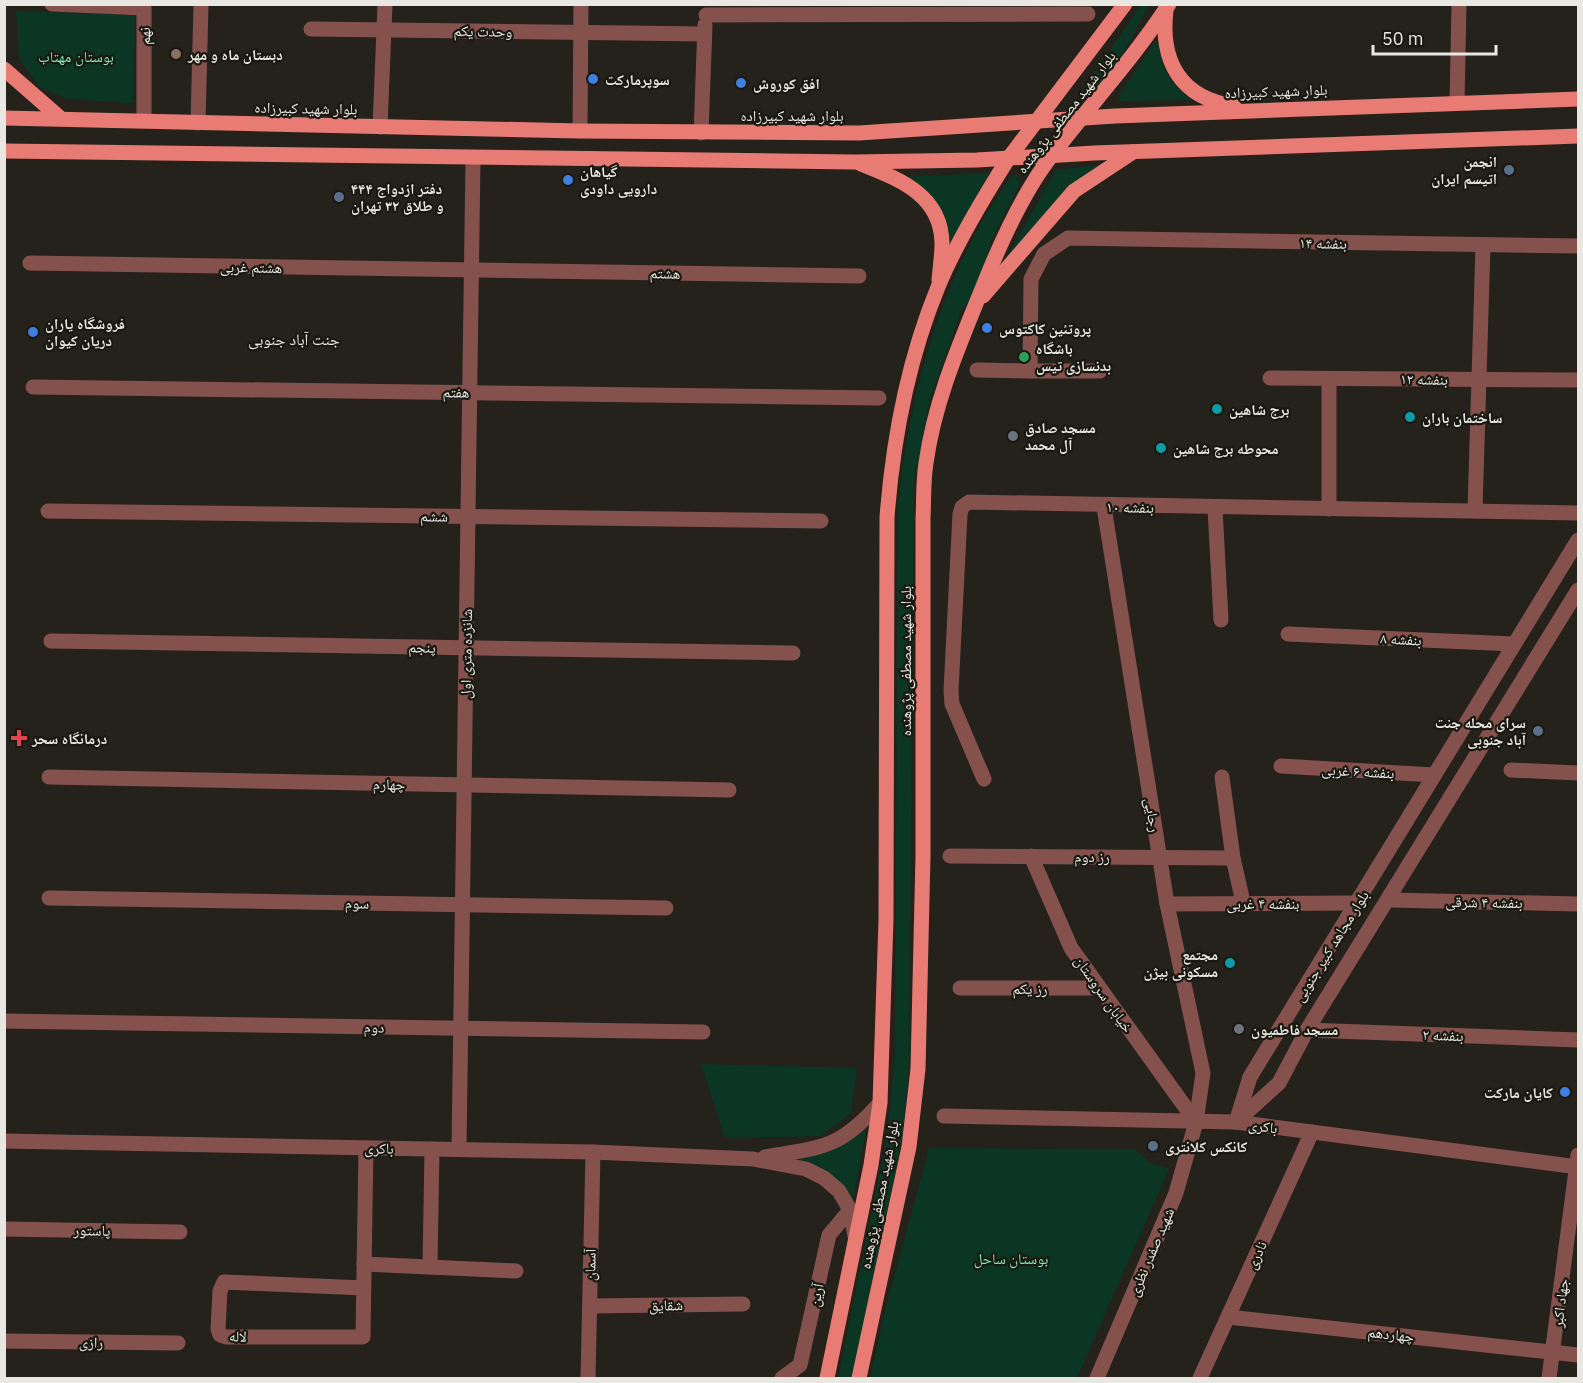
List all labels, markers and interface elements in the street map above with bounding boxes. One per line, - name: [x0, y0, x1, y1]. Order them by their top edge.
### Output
- scale bar: [1373, 18, 1496, 56]
- street label: وحدت یکم: [453, 21, 513, 42]
- street label: نهم: [135, 27, 155, 45]
- text: 50 m: [1382, 27, 1424, 50]
- place label: دبستان ماه و مهر: [187, 45, 283, 64]
- park label: بوستان مهتاب: [38, 47, 114, 67]
- marker: دبستان ماه و مهر: [169, 47, 183, 61]
- street label: بلوار شهید مصطفی پژوهنده: [1012, 47, 1121, 178]
- place label: سوپرمارکت: [605, 70, 670, 89]
- marker: سوپرمارکت: [586, 72, 600, 86]
- place label: افق کوروش: [753, 74, 820, 93]
- marker: افق کوروش: [734, 76, 748, 90]
- street label: بلوار شهید کبیرزاده: [1224, 80, 1328, 102]
- street label: بلوار شهید کبیرزاده: [254, 98, 358, 118]
- street label: بلوار شهید کبیرزاده: [740, 106, 844, 125]
- place label: انجمن اتیسم ایران: [1431, 152, 1497, 189]
- place label: گیاهان دارویی داودی: [580, 162, 657, 198]
- marker: انجمن اتیسم ایران: [1502, 163, 1516, 177]
- marker: گیاهان دارویی داودی: [561, 173, 575, 187]
- place label: دفتر ازدواج ۴۴۴ و طلاق ۳۲ تهران: [351, 179, 444, 215]
- marker: دفتر ازدواج ۴۴۴ و طلاق ۳۲ تهران: [332, 190, 346, 204]
- street label: بنفشه ۱۴: [1299, 233, 1347, 253]
- street label: هشتم غربی: [220, 257, 282, 278]
- street label: هشتم: [649, 263, 681, 284]
- place label: فروشگاه یاران دریان کیوان: [45, 314, 125, 350]
- place label: پروتئین کاکتوس: [999, 319, 1091, 338]
- marker: پروتئین کاکتوس: [980, 321, 994, 335]
- marker: فروشگاه یاران دریان کیوان: [26, 325, 40, 339]
- district label: جنت‌ آباد جنوبی: [248, 329, 340, 350]
- place label: باشگاه بدنسازی تیس: [1036, 339, 1111, 375]
- marker: باشگاه بدنسازی تیس: [1017, 350, 1031, 364]
- street label: بنفشه ۱۲: [1400, 369, 1448, 389]
- street label: هفتم: [442, 382, 470, 403]
- place label: برج شاهین: [1229, 400, 1289, 419]
- marker: برج شاهین: [1210, 402, 1224, 416]
- place label: ساختمان باران: [1422, 408, 1503, 427]
- marker: ساختمان باران: [1403, 410, 1417, 424]
- place label: مسجد صادق آل محمد: [1025, 418, 1096, 454]
- marker: مسجد صادق آل محمد: [1006, 429, 1020, 443]
- place label: محوطه برج شاهین: [1173, 439, 1279, 458]
- marker: محوطه برج شاهین: [1154, 441, 1168, 455]
- street label: بنفشه ۱۰: [1106, 497, 1154, 517]
- street label: ششم: [420, 506, 448, 527]
- street label: بلوار شهید مصطفی پژوهنده: [896, 586, 916, 736]
- street label: شانزده متری اول: [456, 609, 477, 699]
- street label: بنفشه ۸: [1380, 628, 1422, 650]
- street label: پنجم: [408, 637, 436, 658]
- place label: سرای محله جنت آباد جنوبی: [1435, 713, 1527, 749]
- marker: سرای محله جنت آباد جنوبی: [1531, 724, 1545, 738]
- marker: درمانگاه سحر: [10, 729, 28, 747]
- place label: درمانگاه سحر: [31, 729, 107, 748]
- street label: بنفشه ۶ غربی: [1321, 760, 1395, 783]
- street label: چهارم: [373, 774, 406, 795]
- street label: رجایی: [1140, 796, 1165, 834]
- street label: رز دوم: [1074, 847, 1110, 867]
- street label: بلوار مجاهد کبیر جنوبی: [1289, 887, 1374, 1006]
- street label: بنفشه ۴ شرقی: [1445, 892, 1523, 913]
- street label: سوم: [345, 893, 369, 914]
- street label: بنفشه ۴ غربی: [1227, 894, 1299, 914]
- place label: مجتمع مسکونی بیژن: [1144, 945, 1218, 981]
- street label: خیابان سروستان: [1070, 952, 1138, 1037]
- marker: مجتمع مسکونی بیژن: [1223, 956, 1237, 970]
- street label: رز یکم: [1012, 979, 1048, 999]
- street label: دوم: [364, 1017, 384, 1038]
- place label: مسجد فاطمیون: [1251, 1020, 1338, 1039]
- marker: مسجد فاطمیون: [1232, 1022, 1246, 1036]
- street label: بنفشه ۲: [1422, 1025, 1464, 1045]
- place label: کایان مارکت: [1484, 1083, 1553, 1102]
- marker: کایان مارکت: [1558, 1085, 1572, 1099]
- street label: باکری: [1247, 1115, 1279, 1138]
- street label: بلوار شهید مصطفی پژوهنده: [855, 1119, 904, 1271]
- place label: کانکس کلانتری: [1165, 1137, 1248, 1156]
- street label: باکری: [364, 1138, 394, 1159]
- marker: کانکس کلانتری: [1146, 1139, 1160, 1153]
- street label: شهید صفدر نظری: [1124, 1205, 1179, 1300]
- street label: پاستور: [72, 1220, 111, 1240]
- street label: نادری: [1241, 1238, 1272, 1273]
- street label: آسمان: [580, 1248, 601, 1281]
- park label: بوستان ساحل: [974, 1249, 1048, 1269]
- street label: جهاد اکبر: [1547, 1277, 1572, 1329]
- street label: آرین: [804, 1280, 829, 1309]
- street label: شقایق: [649, 1295, 683, 1316]
- street label: چهاردهم: [1367, 1322, 1416, 1347]
- street label: لاله: [229, 1326, 247, 1346]
- street label: رازی: [79, 1332, 104, 1353]

